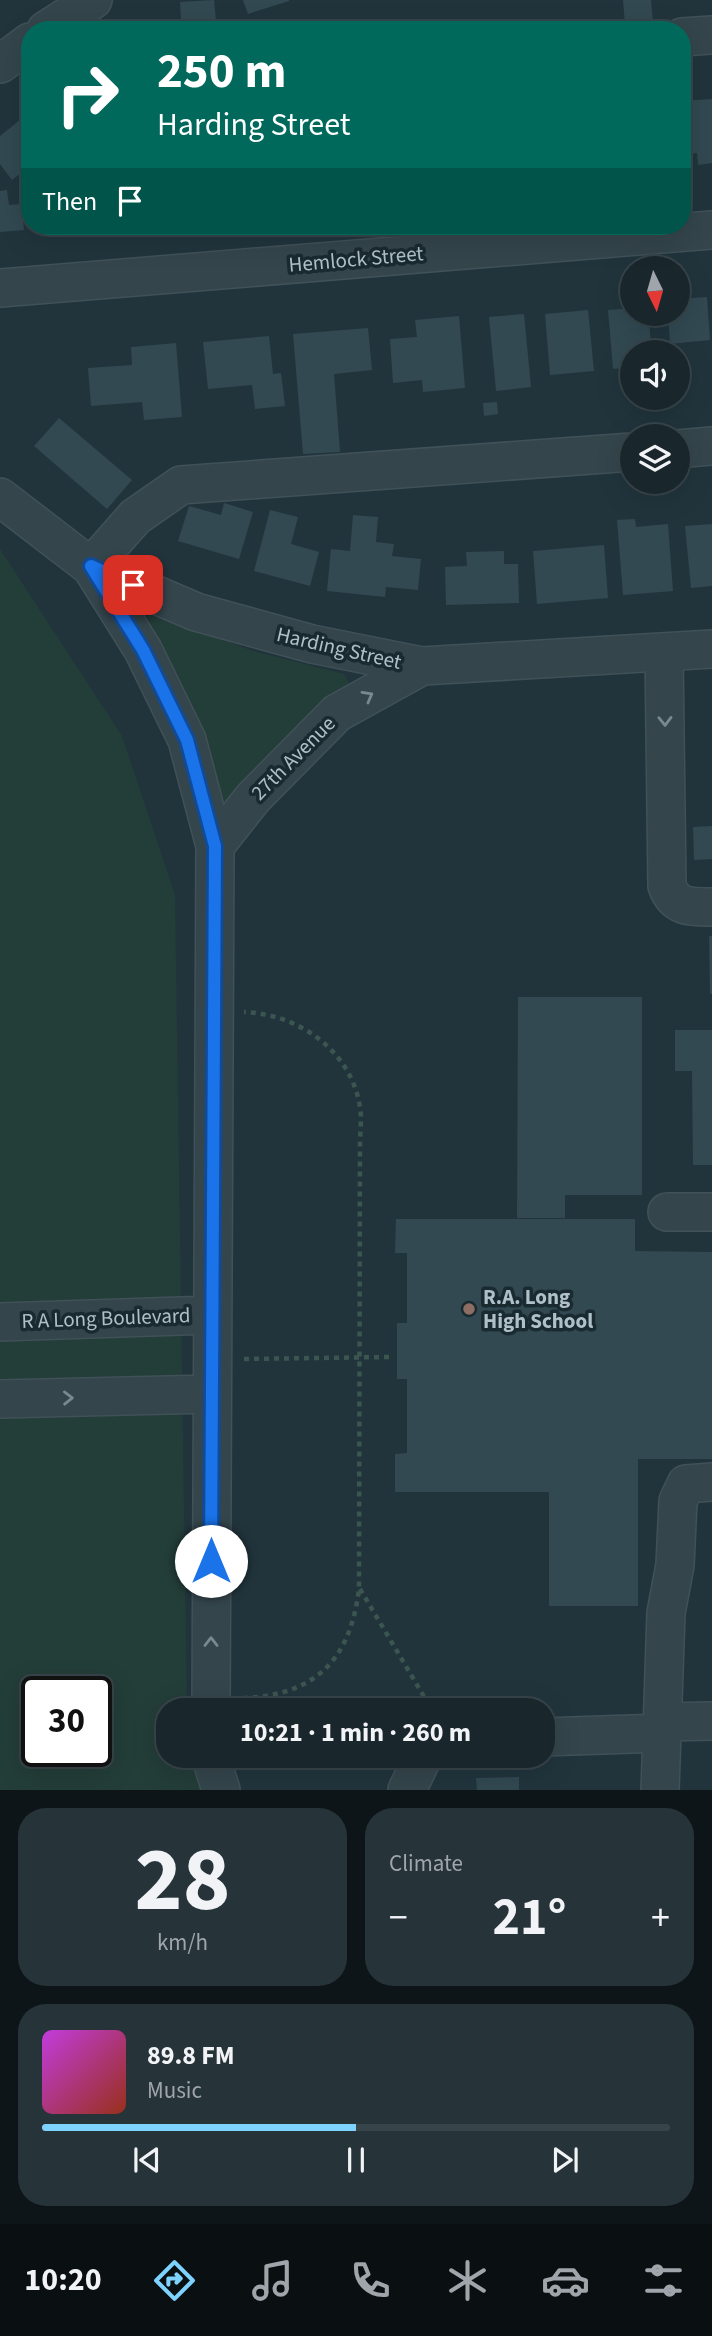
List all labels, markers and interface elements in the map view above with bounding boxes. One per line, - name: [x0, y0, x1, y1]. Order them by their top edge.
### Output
- text: 250 m: [157, 37, 286, 107]
- icon: right: [42, 49, 133, 140]
- text: Harding Street: [157, 102, 351, 148]
- icon: arrive: [111, 182, 149, 220]
- text: Then: [42, 183, 97, 220]
- street label: Hemlock Street: [287, 238, 425, 280]
- north arrow: [620, 256, 690, 326]
- map controls: [620, 256, 690, 494]
- button: sound: [620, 340, 690, 410]
- button: layers: [620, 424, 690, 494]
- pin: [103, 555, 163, 615]
- icon: arrive: [114, 566, 152, 604]
- street label: Harding Street: [274, 619, 404, 677]
- one-way arrow: [361, 691, 373, 704]
- street label: 27th Avenue: [244, 709, 342, 807]
- one-way arrow: [657, 716, 673, 727]
- place label: R.A. Long High School: [483, 1282, 593, 1336]
- street label: R A Long Boulevard: [21, 1300, 191, 1336]
- marker: R.A. Long High School: [461, 1301, 477, 1317]
- one-way arrow: [63, 1390, 74, 1405]
- position arrow: [174, 1524, 248, 1598]
- one-way arrow: [203, 1636, 219, 1646]
- speed limit sign: 30: [21, 1676, 112, 1767]
- text: 10:21 · 1 min · 260 m: [240, 1714, 471, 1751]
- text: 28: [134, 1816, 231, 1945]
- text: Climate: [389, 1847, 463, 1880]
- text: 21°: [493, 1881, 566, 1955]
- text: −: [389, 1891, 408, 1945]
- text: +: [651, 1891, 670, 1945]
- text: km/h: [157, 1926, 208, 1959]
- text: 89.8 FM: [147, 2037, 235, 2074]
- text: Music: [147, 2074, 202, 2107]
- icon: previous: [128, 2141, 166, 2179]
- icon: pause: [337, 2141, 375, 2179]
- icon: next: [546, 2141, 584, 2179]
- icon: directions: [150, 2256, 199, 2305]
- icon: music: [248, 2256, 297, 2305]
- icon: phone: [346, 2256, 395, 2305]
- icon: climate: [443, 2256, 492, 2305]
- icon: car: [541, 2256, 590, 2305]
- icon: filters: [639, 2256, 688, 2305]
- text: 10:20: [24, 2257, 102, 2303]

